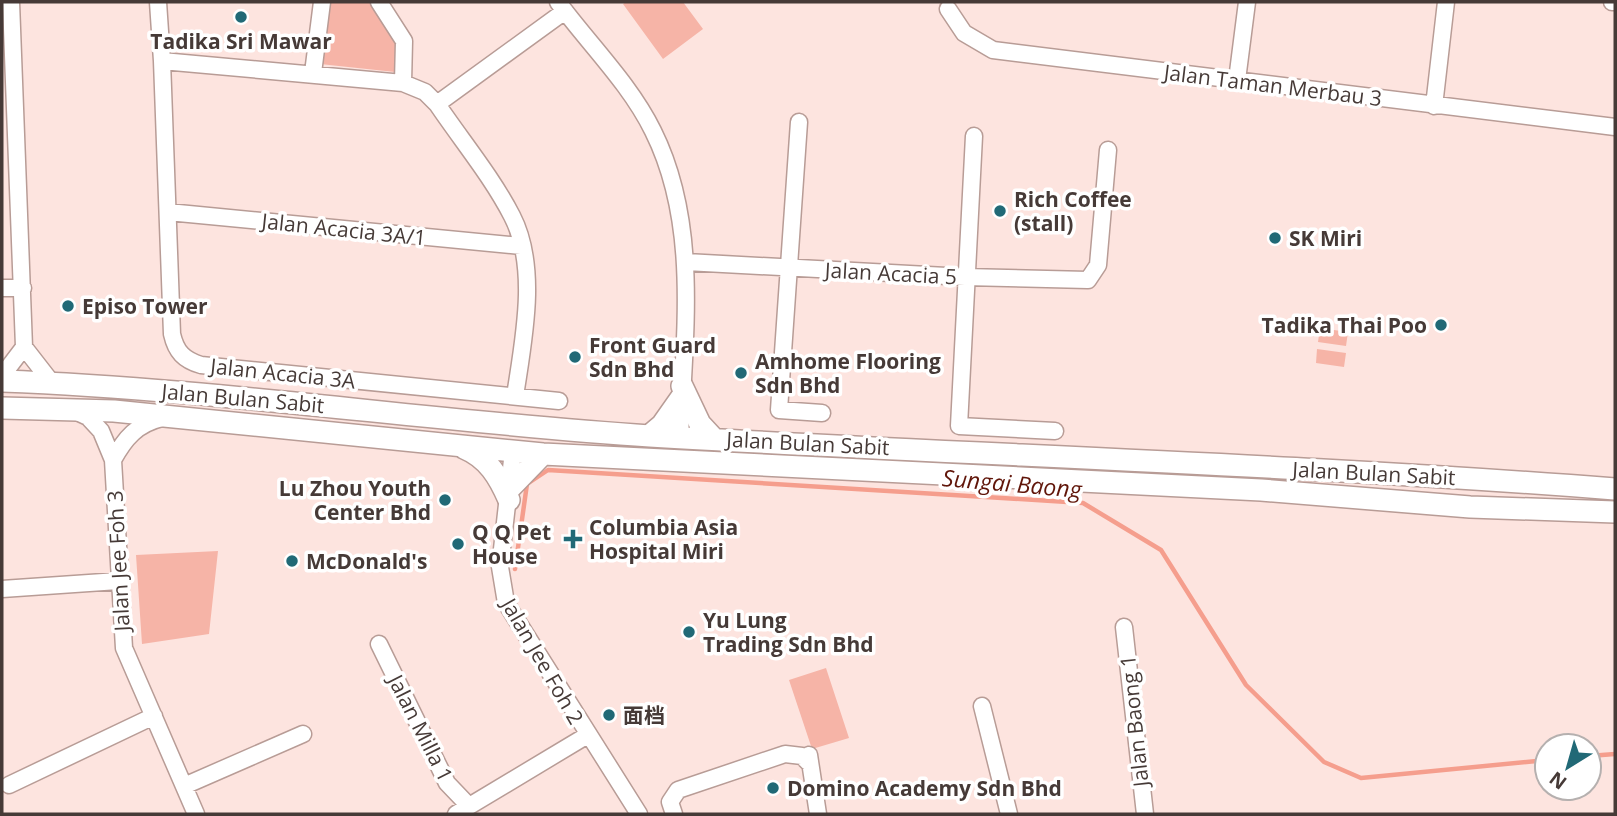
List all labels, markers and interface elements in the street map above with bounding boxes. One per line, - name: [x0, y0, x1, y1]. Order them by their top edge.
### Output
- marker: Tadika Sri Mawar: [233, 9, 249, 25]
- place label: Tadika Sri Mawar: [150, 27, 332, 55]
- street label: Jalan Taman Merbau 3: [1160, 57, 1384, 112]
- place label: Rich Coffee (stall): [1014, 185, 1132, 237]
- marker: Rich Coffee (stall): [992, 203, 1008, 219]
- street label: Jalan Acacia 3A/1: [258, 206, 428, 252]
- place label: SK Miri: [1289, 224, 1362, 252]
- marker: SK Miri: [1267, 230, 1283, 246]
- street label: Jalan Acacia 5: [822, 255, 958, 290]
- place label: Episo Tower: [82, 292, 208, 320]
- marker: Episo Tower: [60, 298, 76, 314]
- place label: Tadika Thai Poo: [1262, 311, 1427, 339]
- marker: Tadika Thai Poo: [1433, 317, 1449, 333]
- place label: Front Guard Sdn Bhd: [589, 331, 716, 383]
- place label: Amhome Flooring Sdn Bhd: [755, 347, 941, 399]
- marker: Front Guard Sdn Bhd: [567, 349, 583, 365]
- street label: Jalan Acacia 3A: [207, 351, 357, 395]
- marker: Amhome Flooring Sdn Bhd: [733, 365, 749, 381]
- street label: Jalan Bulan Sabit: [159, 377, 326, 419]
- street label: Jalan Bulan Sabit: [724, 425, 890, 461]
- street label: Jalan Bulan Sabit: [1290, 455, 1456, 491]
- water label: Sungai Baong: [941, 461, 1084, 505]
- place label: Lu Zhou Youth Center Bhd: [279, 474, 431, 526]
- street label: Jalan Jee Foh 3: [100, 490, 136, 634]
- marker: Lu Zhou Youth Center Bhd: [437, 492, 453, 508]
- place label: Columbia Asia Hospital Miri: [589, 513, 738, 565]
- place label: Q Q Pet House: [472, 518, 551, 570]
- marker: Columbia Asia Hospital Miri: [563, 529, 583, 549]
- marker: Q Q Pet House: [450, 536, 466, 552]
- place label: McDonald's: [306, 547, 427, 575]
- marker: McDonald's: [284, 553, 300, 569]
- street label: Jalan Jee Foh 2: [495, 591, 590, 729]
- place label: Yu Lung Trading Sdn Bhd: [703, 606, 874, 658]
- marker: Yu Lung Trading Sdn Bhd: [681, 624, 697, 640]
- street label: Jalan Baong 1: [1113, 654, 1155, 790]
- street label: Jalan Milla 1: [381, 668, 460, 786]
- place label: 面档: [623, 701, 665, 729]
- marker: 面档: [601, 707, 617, 723]
- north arrow: [1533, 732, 1603, 802]
- text: N: [1544, 766, 1572, 796]
- place label: Domino Academy Sdn Bhd: [787, 774, 1062, 802]
- marker: Domino Academy Sdn Bhd: [765, 780, 781, 796]

